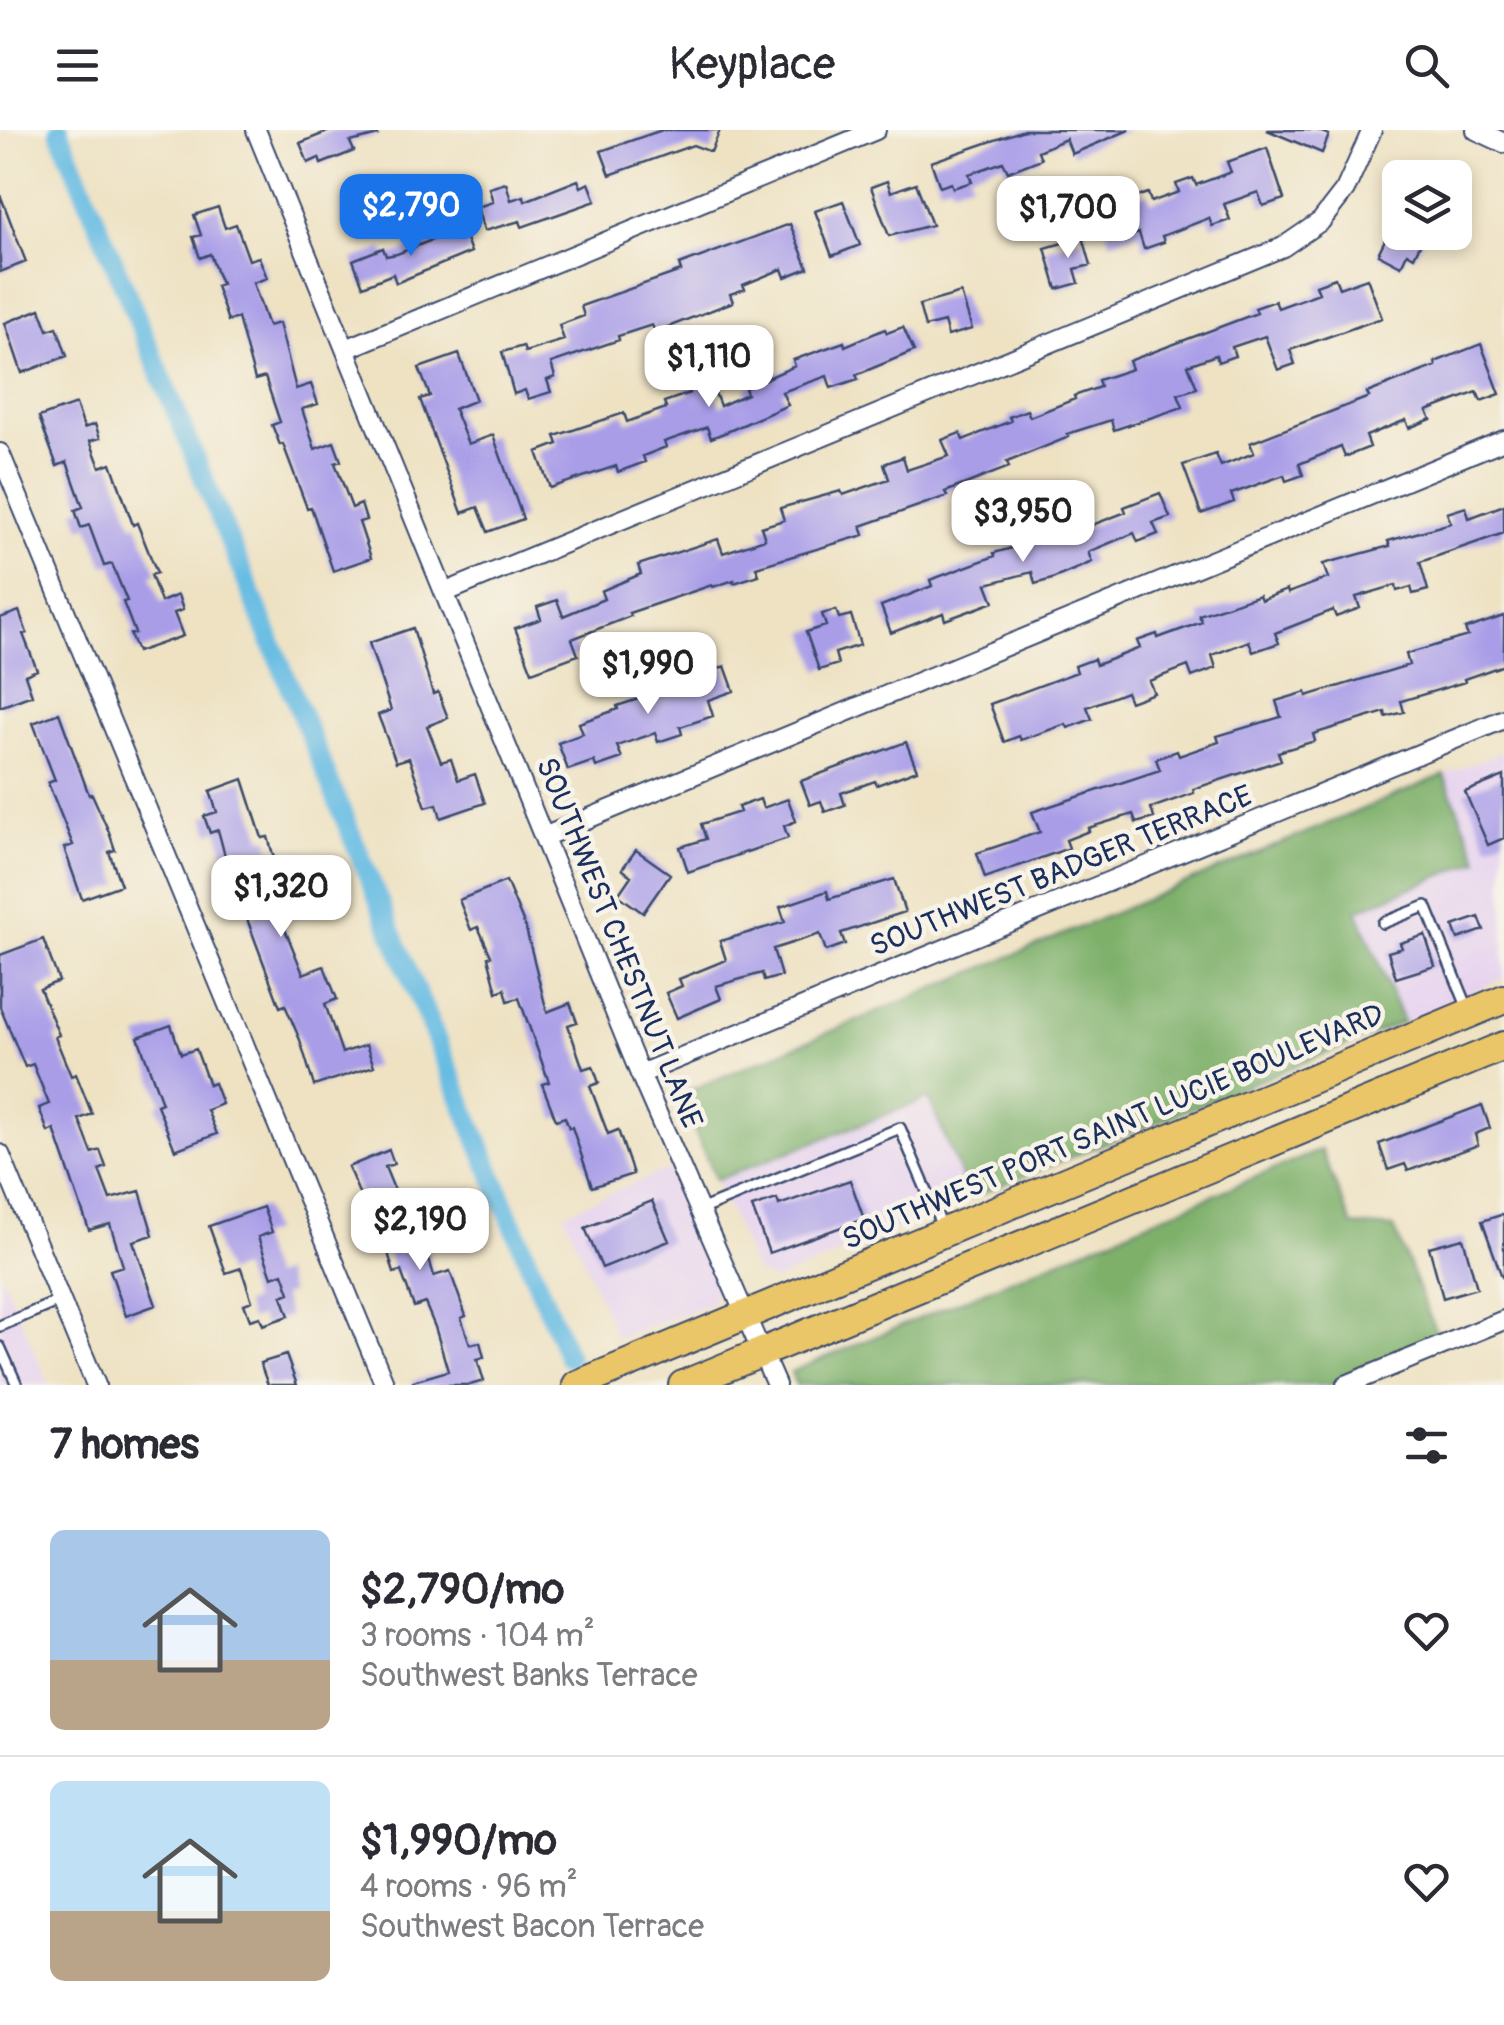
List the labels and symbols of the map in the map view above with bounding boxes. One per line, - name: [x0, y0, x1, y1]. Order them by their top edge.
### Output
- pin: $2,790: [330, 174, 492, 259]
- pin: $1,700: [987, 176, 1149, 261]
- pin: $1,110: [628, 325, 790, 410]
- pin: $3,950: [942, 480, 1104, 565]
- pin: $1,990: [567, 632, 729, 717]
- street label: SOUTHWEST CHESTNUT LANE: [528, 752, 710, 1134]
- street label: SOUTHWEST BADGER TERRACE: [864, 777, 1258, 965]
- pin: $1,320: [200, 855, 362, 940]
- street label: SOUTHWEST PORT SAINT LUCIE BOULEVARD: [837, 996, 1389, 1258]
- pin: $2,190: [339, 1188, 501, 1273]

